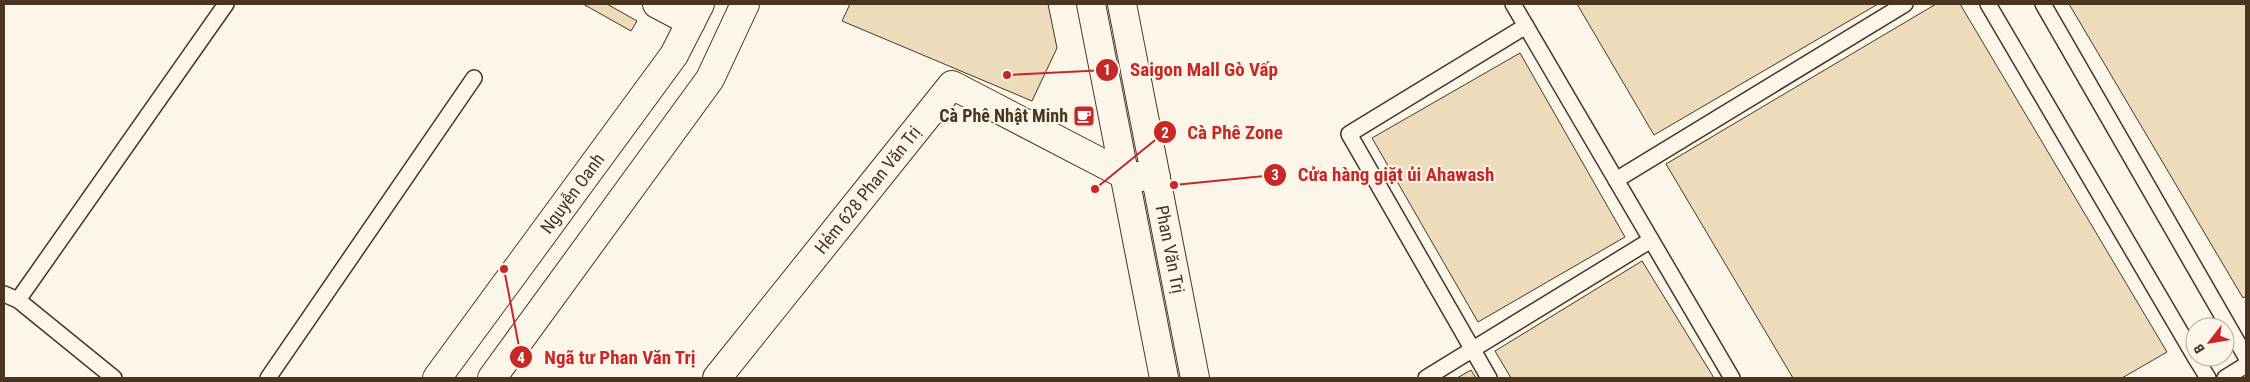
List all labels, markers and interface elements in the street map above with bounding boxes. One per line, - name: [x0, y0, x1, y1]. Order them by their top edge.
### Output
- callout: Saigon Mall Gò Vấp: [1095, 53, 1288, 87]
- text: Saigon Mall Gò Vấp: [1130, 58, 1278, 81]
- text: 1: [1103, 61, 1111, 79]
- cafe icon: Cà Phê Nhật Minh: [1072, 104, 1096, 128]
- place label: Cà Phê Nhật Minh: [939, 105, 1068, 126]
- callout: Cà Phê Zone: [1153, 115, 1293, 149]
- text: Cà Phê Zone: [1187, 121, 1283, 144]
- street label: Hẻm 628 Phan Văn Trị: [810, 122, 925, 258]
- text: 2: [1161, 124, 1169, 142]
- street label: Nguyễn Oanh: [536, 149, 608, 237]
- callout: Cửa hàng giặt ủi Ahawash: [1263, 158, 1504, 192]
- text: Cửa hàng giặt ủi Ahawash: [1298, 163, 1494, 186]
- text: 3: [1271, 166, 1279, 184]
- street label: Phan Văn Trị: [1152, 203, 1189, 295]
- north arrow: [2185, 317, 2235, 367]
- callout: Ngã tư Phan Văn Trị: [509, 340, 706, 374]
- text: B: [2190, 341, 2208, 356]
- text: Ngã tư Phan Văn Trị: [544, 346, 696, 369]
- text: 4: [517, 349, 525, 367]

